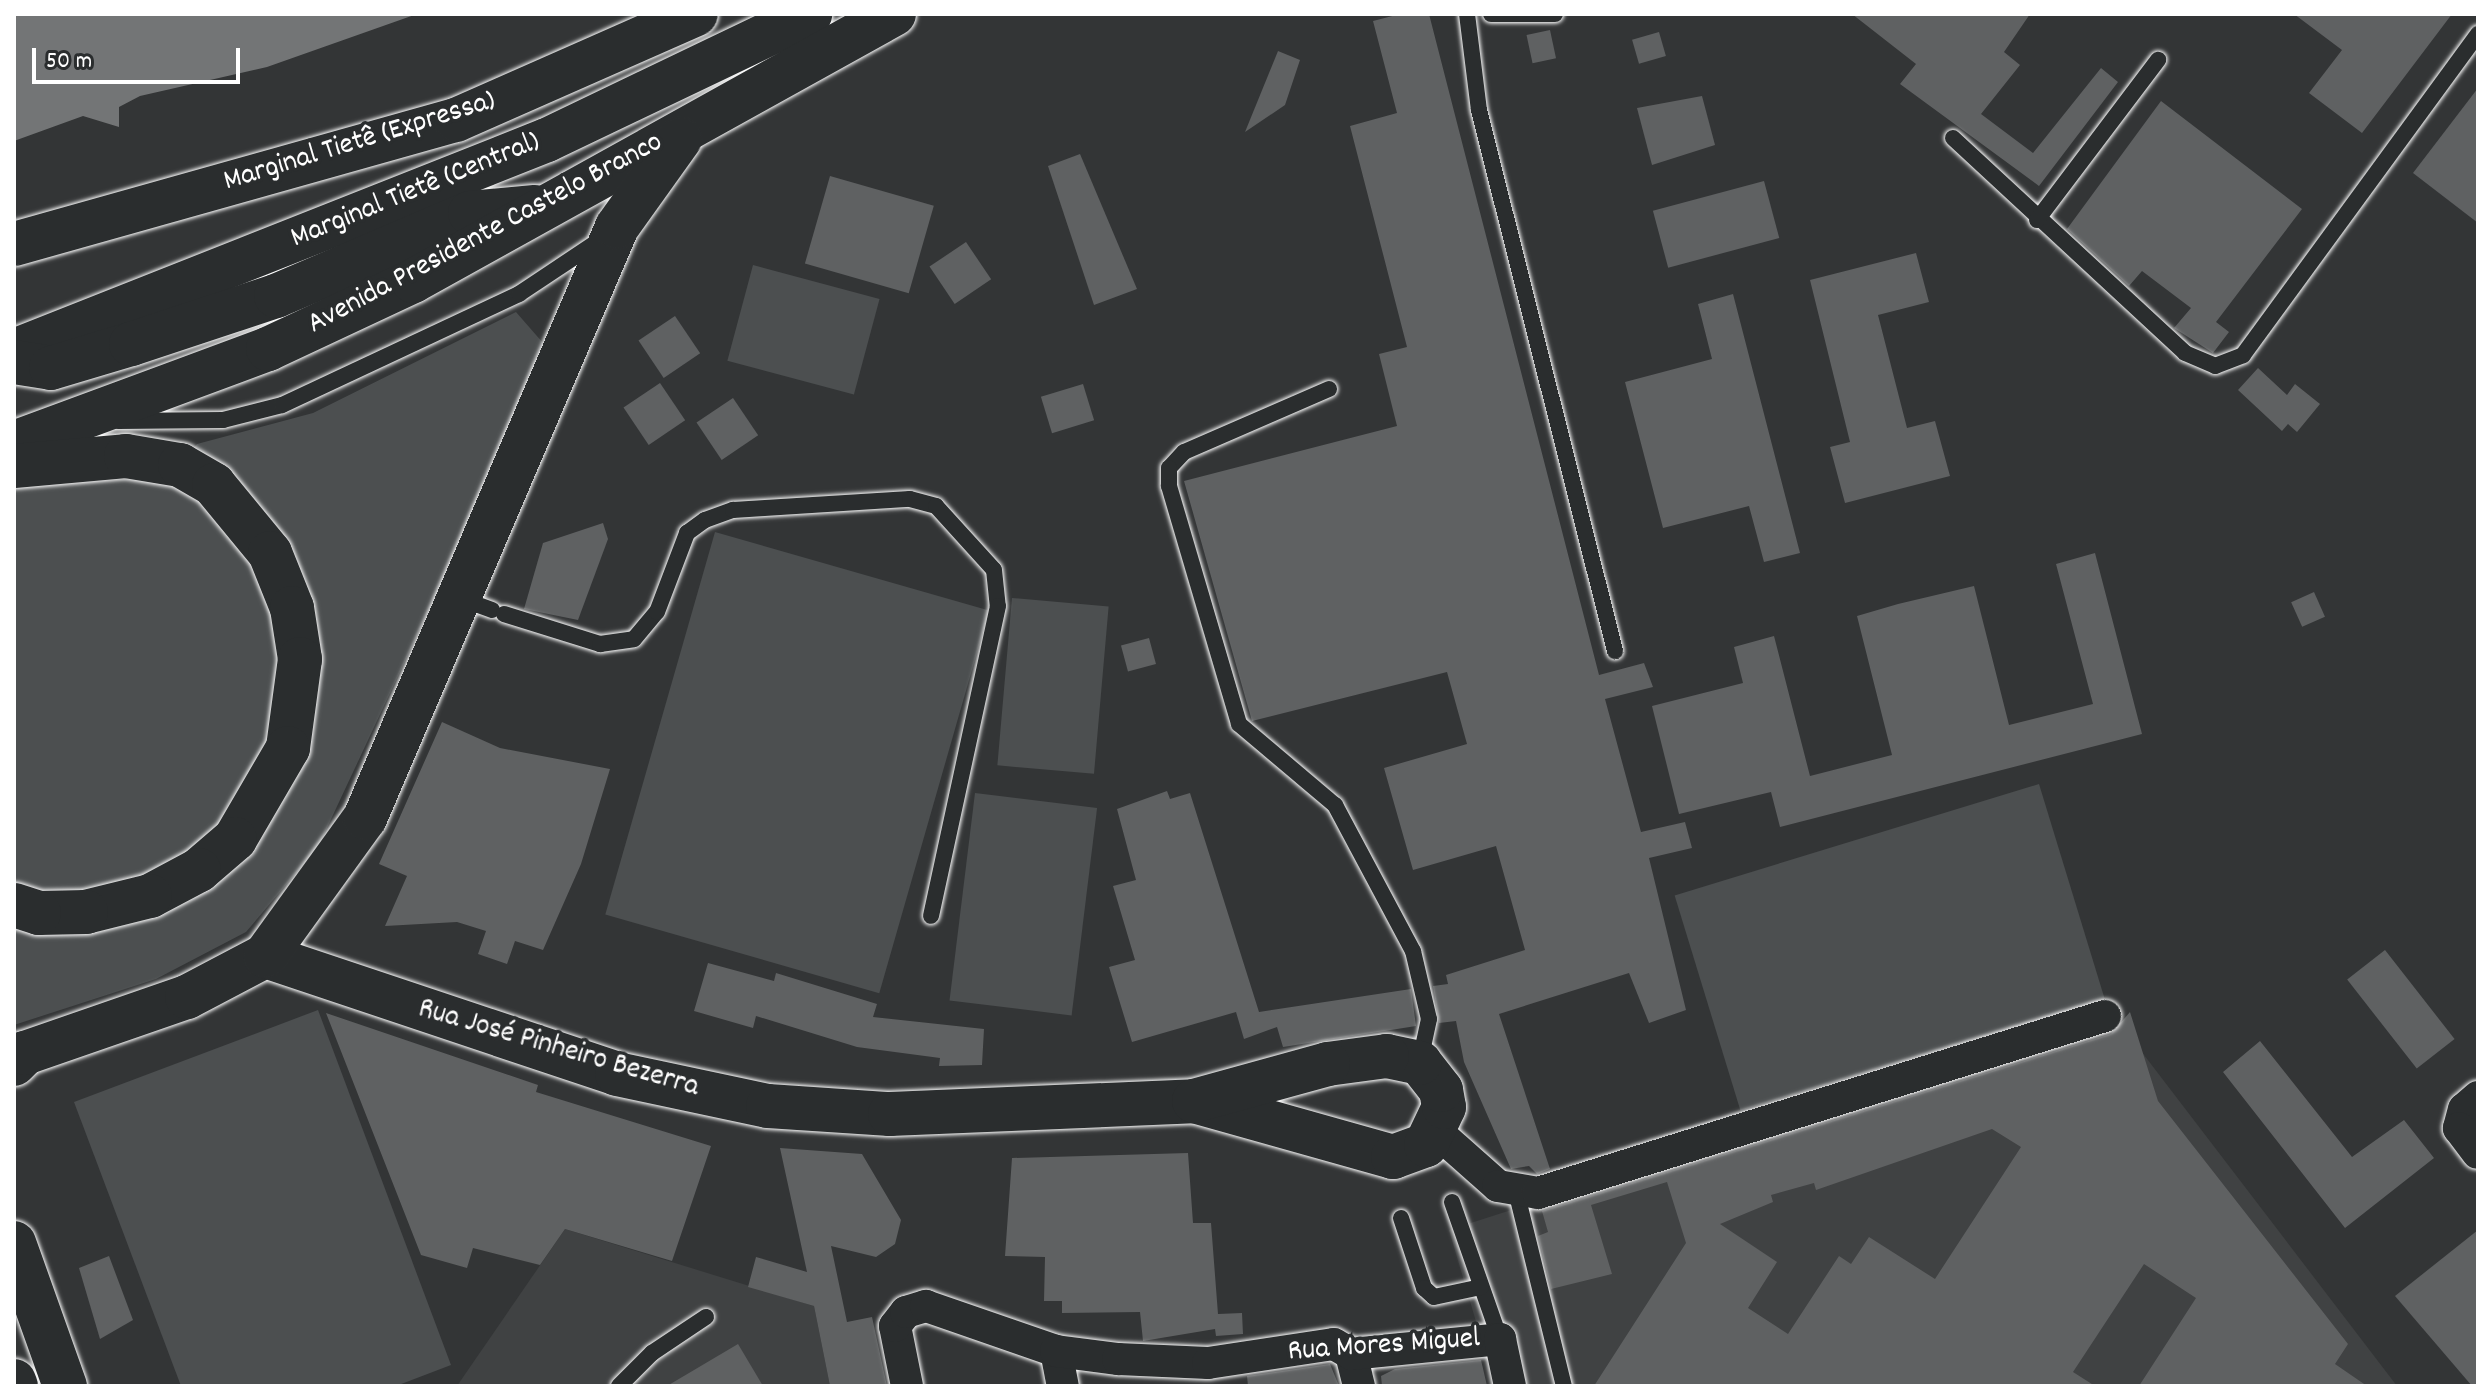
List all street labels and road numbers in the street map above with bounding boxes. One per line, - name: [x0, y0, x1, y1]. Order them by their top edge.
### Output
- street label: Marginal Tietê (Expressa): [220, 85, 500, 201]
- street label: Marginal Tietê (Central): [286, 126, 546, 258]
- street label: Avenida Presidente Castelo Branco: [302, 126, 670, 344]
- street label: Rua José Pinheiro Bezerra: [414, 993, 702, 1107]
- street label: Rua Mores Miguel: [1287, 1322, 1481, 1372]

